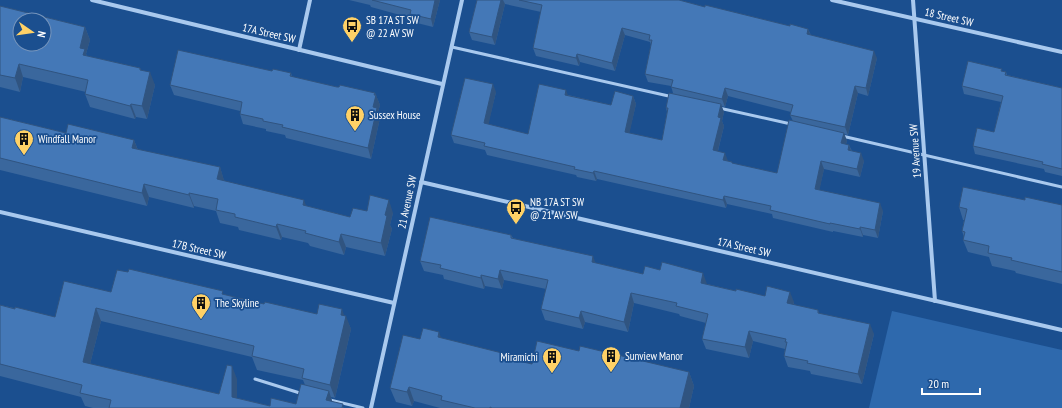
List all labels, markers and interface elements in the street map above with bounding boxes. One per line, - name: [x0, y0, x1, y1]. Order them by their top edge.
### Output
- street label: 18 Street SW: [923, 5, 975, 30]
- north arrow: [12, 12, 52, 52]
- place label: SB 17A ST SW @ 22 AV SW: [366, 13, 419, 40]
- bus stop icon: SB 17A ST SW @ 22 AV SW: [341, 15, 363, 43]
- street label: 17A Street SW: [241, 20, 298, 46]
- text: N: [34, 30, 49, 39]
- building icon: Sussex House: [344, 104, 366, 132]
- place label: Sussex House: [369, 108, 421, 122]
- street label: 19 Avenue SW: [906, 123, 924, 179]
- building icon: Windfall Manor: [13, 128, 35, 156]
- place label: Windfall Manor: [38, 132, 96, 146]
- street label: 21 Avenue SW: [395, 173, 420, 230]
- place label: NB 17A ST SW @ 21 AV SW: [530, 195, 585, 222]
- bus stop icon: NB 17A ST SW @ 21 AV SW: [505, 197, 527, 225]
- street label: 17A Street SW: [716, 234, 773, 260]
- street label: 17B Street SW: [171, 236, 228, 262]
- building icon: The Skyline: [190, 292, 212, 320]
- place label: The Skyline: [215, 296, 260, 310]
- building icon: Sunview Manor: [600, 345, 622, 373]
- building icon: Miramichi: [541, 346, 563, 374]
- place label: Sunview Manor: [625, 349, 683, 363]
- place label: Miramichi: [501, 350, 538, 364]
- scale bar: [922, 370, 980, 396]
- text: 20 m: [928, 376, 949, 391]

